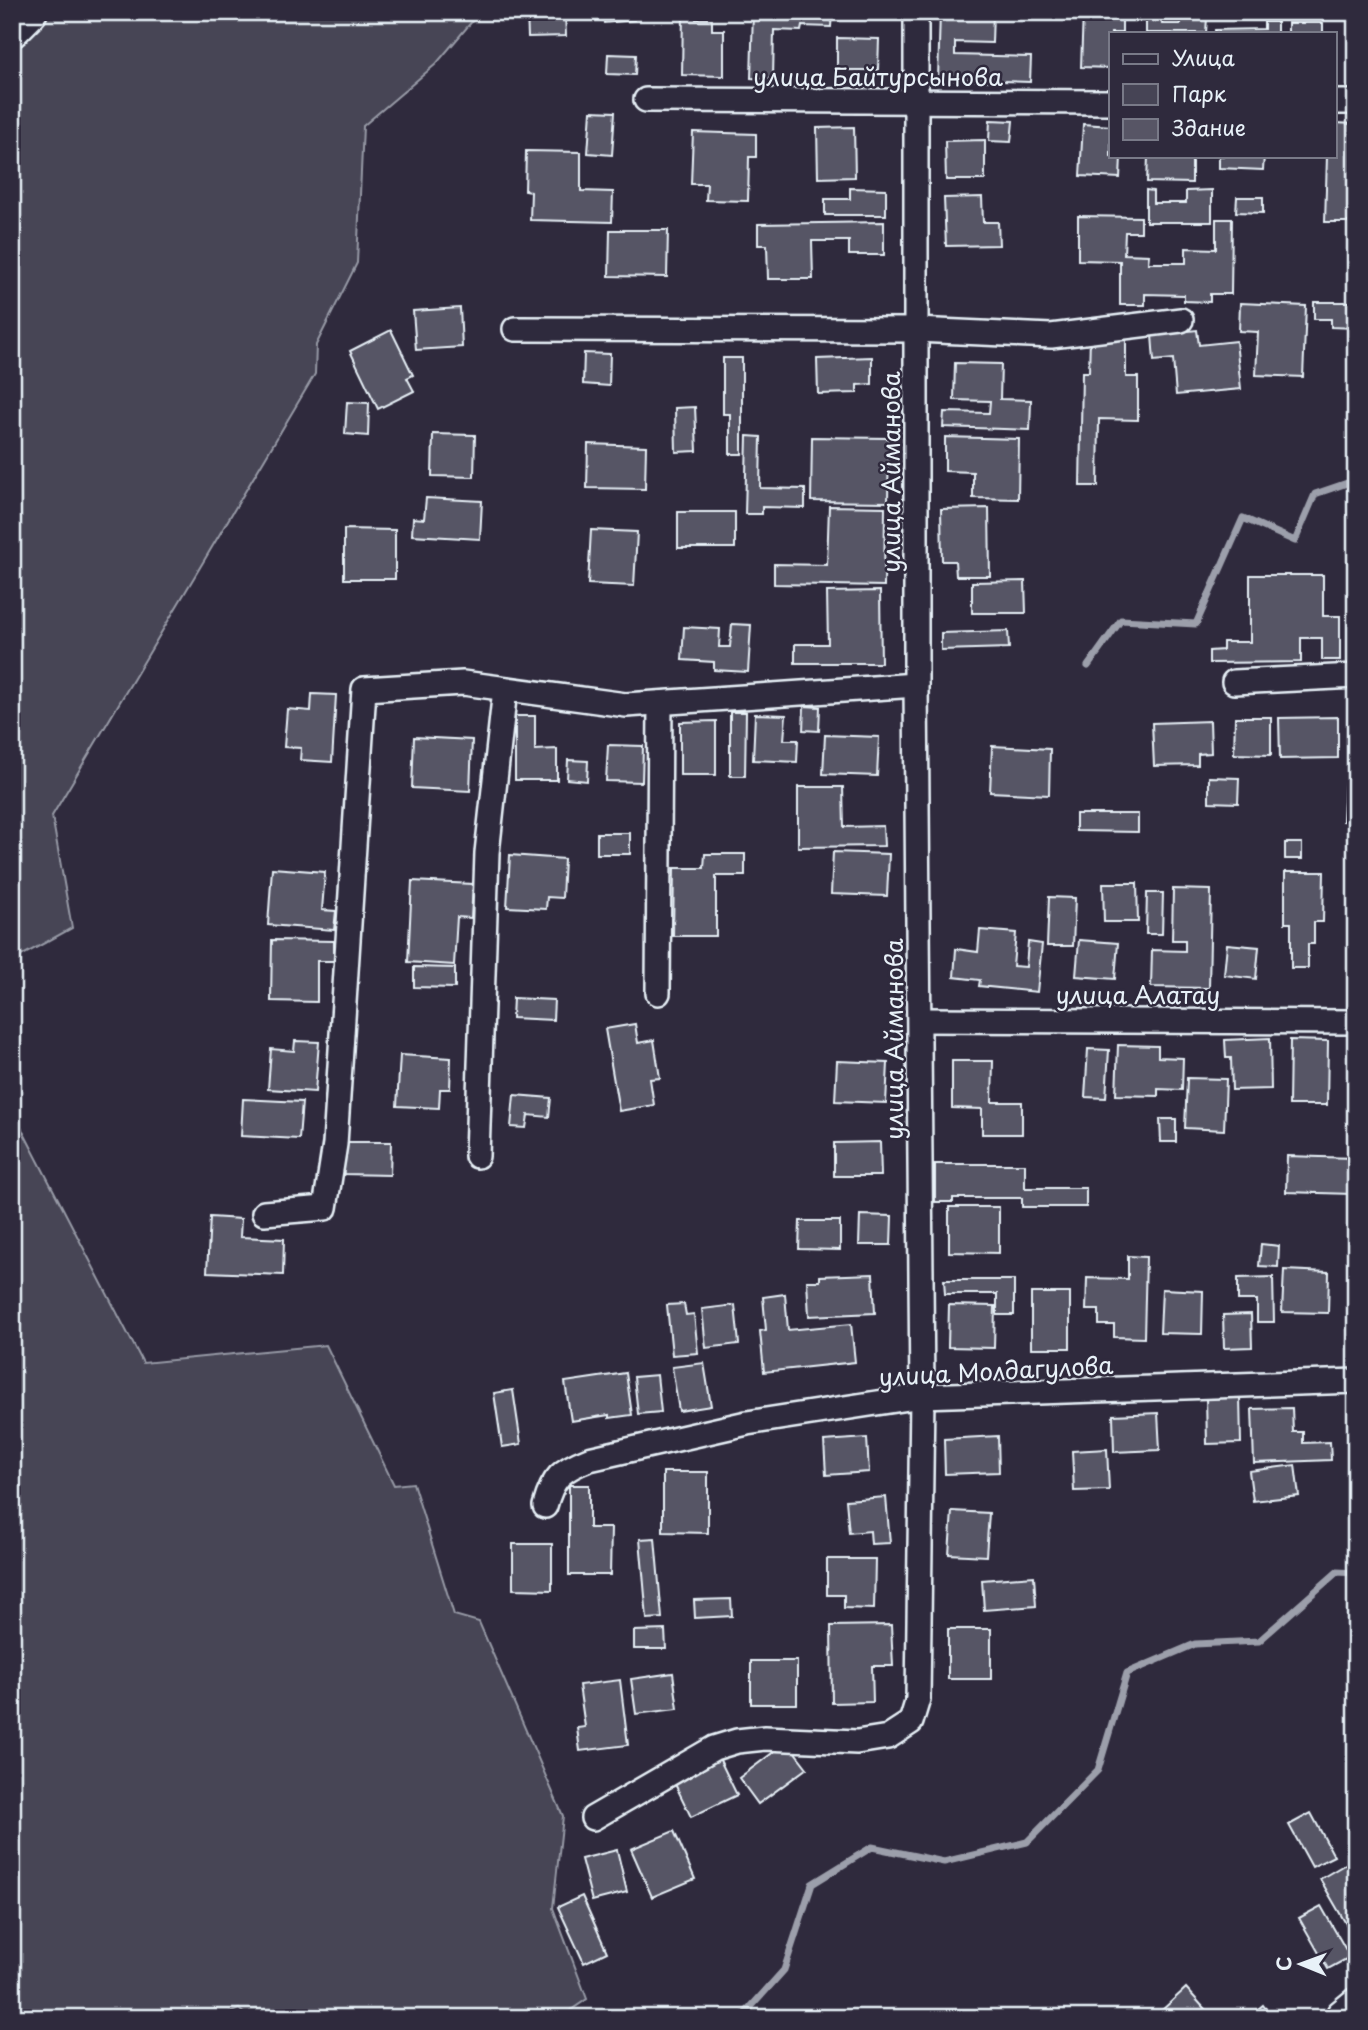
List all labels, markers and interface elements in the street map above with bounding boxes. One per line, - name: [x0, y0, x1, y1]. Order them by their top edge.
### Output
- legend: [1109, 32, 1336, 158]
- text: Улица: [1172, 41, 1235, 73]
- street label: улица Байтурсынова: [753, 58, 1003, 94]
- text: Парк: [1172, 77, 1227, 109]
- text: Здание: [1172, 111, 1246, 143]
- street label: улица Айманова: [872, 371, 908, 573]
- street label: улица Айманова: [875, 938, 911, 1140]
- street label: улица Алатау: [1056, 976, 1220, 1012]
- street label: улица Молдагулова: [878, 1346, 1114, 1394]
- north arrow: [1266, 1928, 1336, 1998]
- text: С: [1269, 1956, 1297, 1971]

